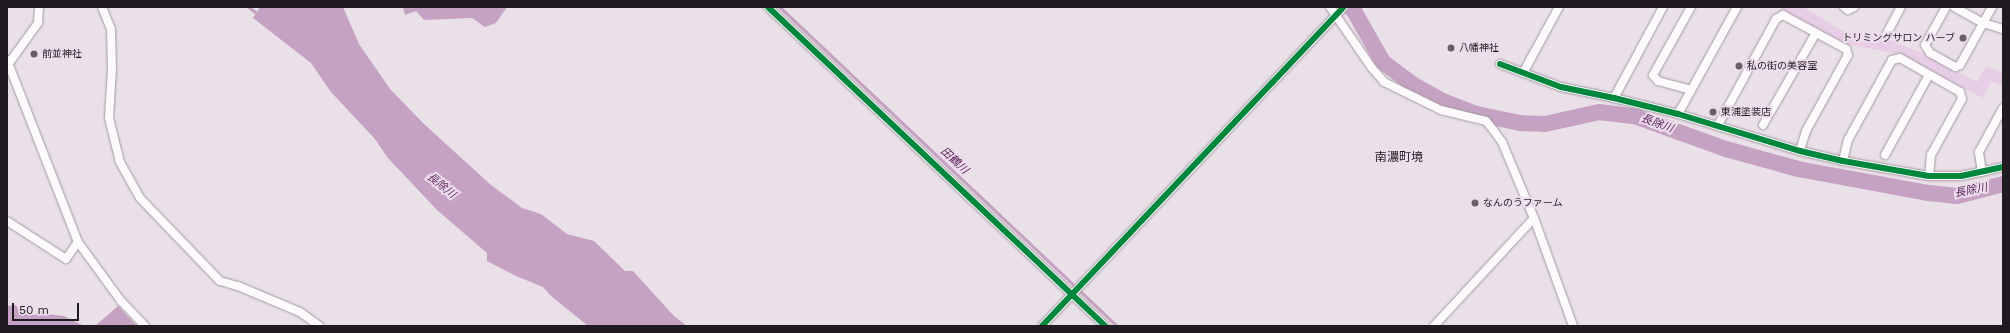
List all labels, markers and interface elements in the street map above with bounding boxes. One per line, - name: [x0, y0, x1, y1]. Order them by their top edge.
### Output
- place label: トリミングサロン ハーブ: [1842, 32, 1955, 44]
- marker: トリミングサロン ハーブ: [1958, 33, 1968, 43]
- place label: 八幡神社: [1459, 42, 1499, 54]
- marker: 八幡神社: [1446, 43, 1456, 53]
- place label: 前並神社: [42, 48, 82, 60]
- marker: 前並神社: [29, 49, 39, 59]
- place label: 私の街の美容室: [1747, 60, 1817, 72]
- marker: 私の街の美容室: [1734, 61, 1744, 71]
- place label: 東浦塗装店: [1721, 106, 1771, 118]
- marker: 東浦塗装店: [1708, 107, 1718, 117]
- water label: 長除川: [1639, 112, 1675, 136]
- water label: 田鶴川: [937, 145, 971, 177]
- district label: 南濃町境: [1375, 151, 1423, 165]
- water label: 長除川: [424, 170, 458, 202]
- water label: 長除川: [1954, 181, 1988, 201]
- place label: なんのうファーム: [1483, 197, 1563, 209]
- marker: なんのうファーム: [1470, 198, 1480, 208]
- scale bar: [14, 295, 81, 321]
- text: 50 m: [19, 303, 49, 317]

